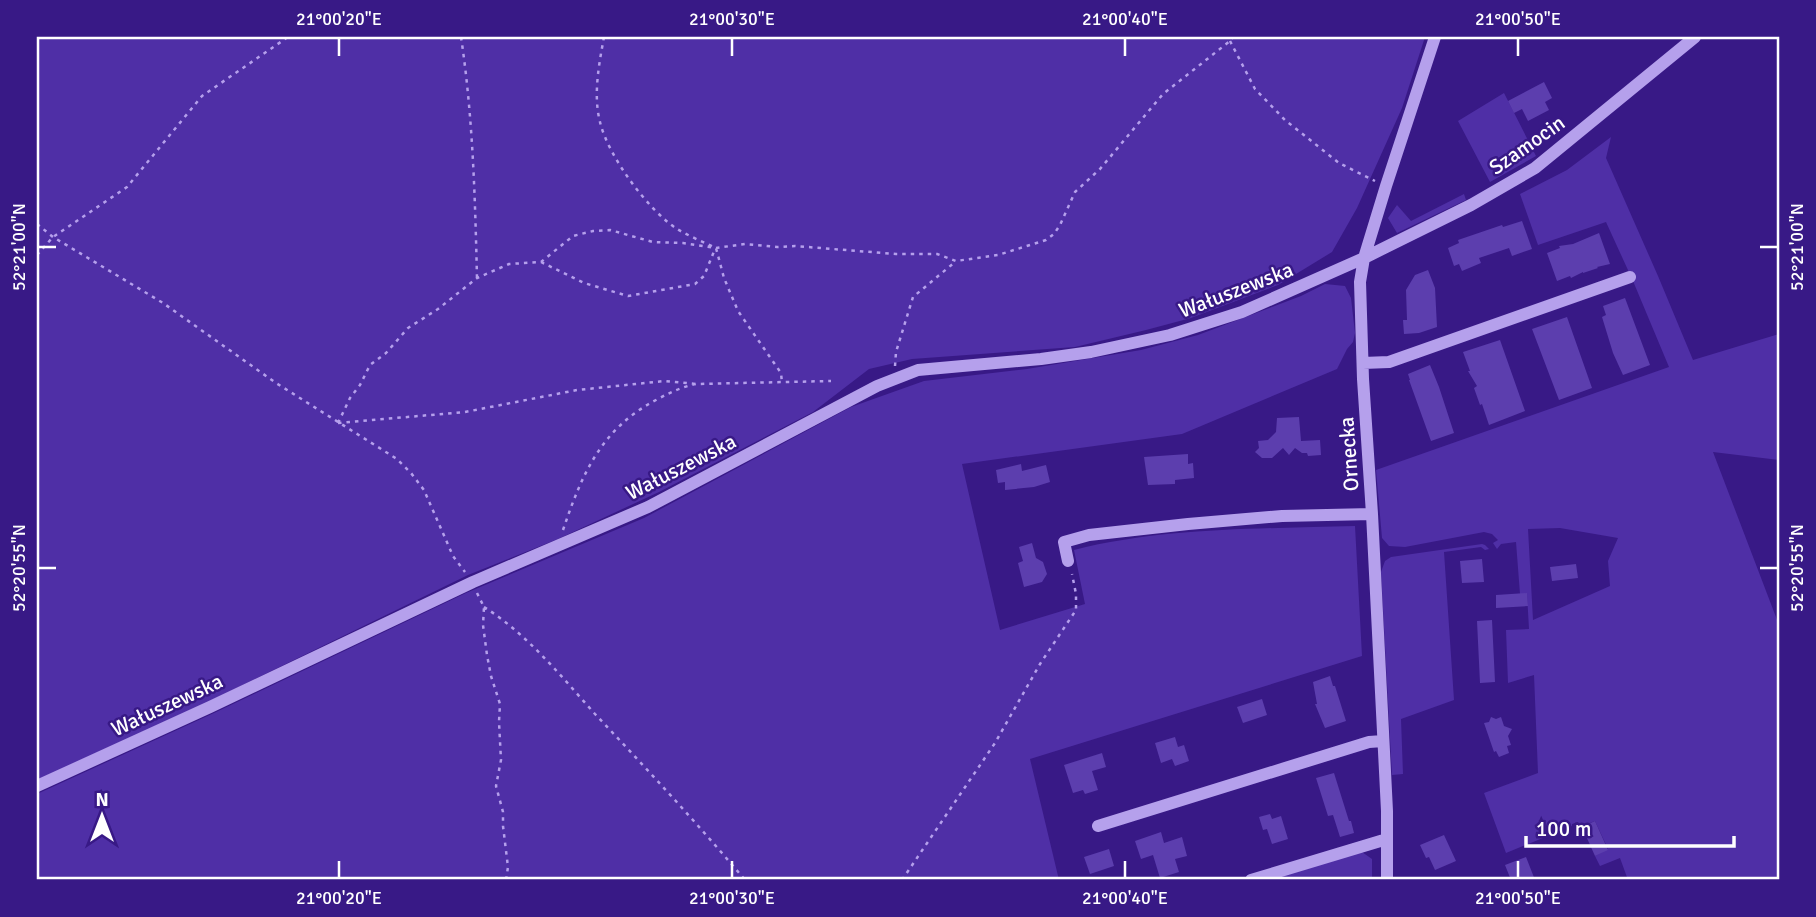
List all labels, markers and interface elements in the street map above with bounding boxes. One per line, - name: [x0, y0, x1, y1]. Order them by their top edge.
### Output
- text: 21°00'20"E: [296, 8, 382, 30]
- text: 21°00'30"E: [689, 8, 775, 30]
- text: 21°00'40"E: [1082, 8, 1168, 30]
- text: 21°00'50"E: [1475, 8, 1561, 30]
- street label: Szamocin: [1484, 110, 1570, 180]
- text: 52°21'00"N: [8, 203, 30, 291]
- text: 52°21'00"N: [1786, 203, 1808, 291]
- street label: Wałuszewska: [1175, 256, 1297, 324]
- street label: Ornecka: [1333, 416, 1365, 492]
- street label: Wałuszewska: [622, 428, 740, 506]
- text: 52°20'55"N: [8, 524, 30, 612]
- text: 52°20'55"N: [1786, 524, 1808, 612]
- street label: Wałuszewska: [107, 668, 227, 742]
- north arrow: [66, 780, 136, 850]
- text: N: [95, 788, 109, 812]
- scale bar: [1526, 805, 1734, 849]
- text: 100 m: [1536, 816, 1591, 842]
- text: 21°00'20"E: [296, 887, 382, 909]
- text: 21°00'30"E: [689, 887, 775, 909]
- text: 21°00'40"E: [1082, 887, 1168, 909]
- text: 21°00'50"E: [1475, 887, 1561, 909]

